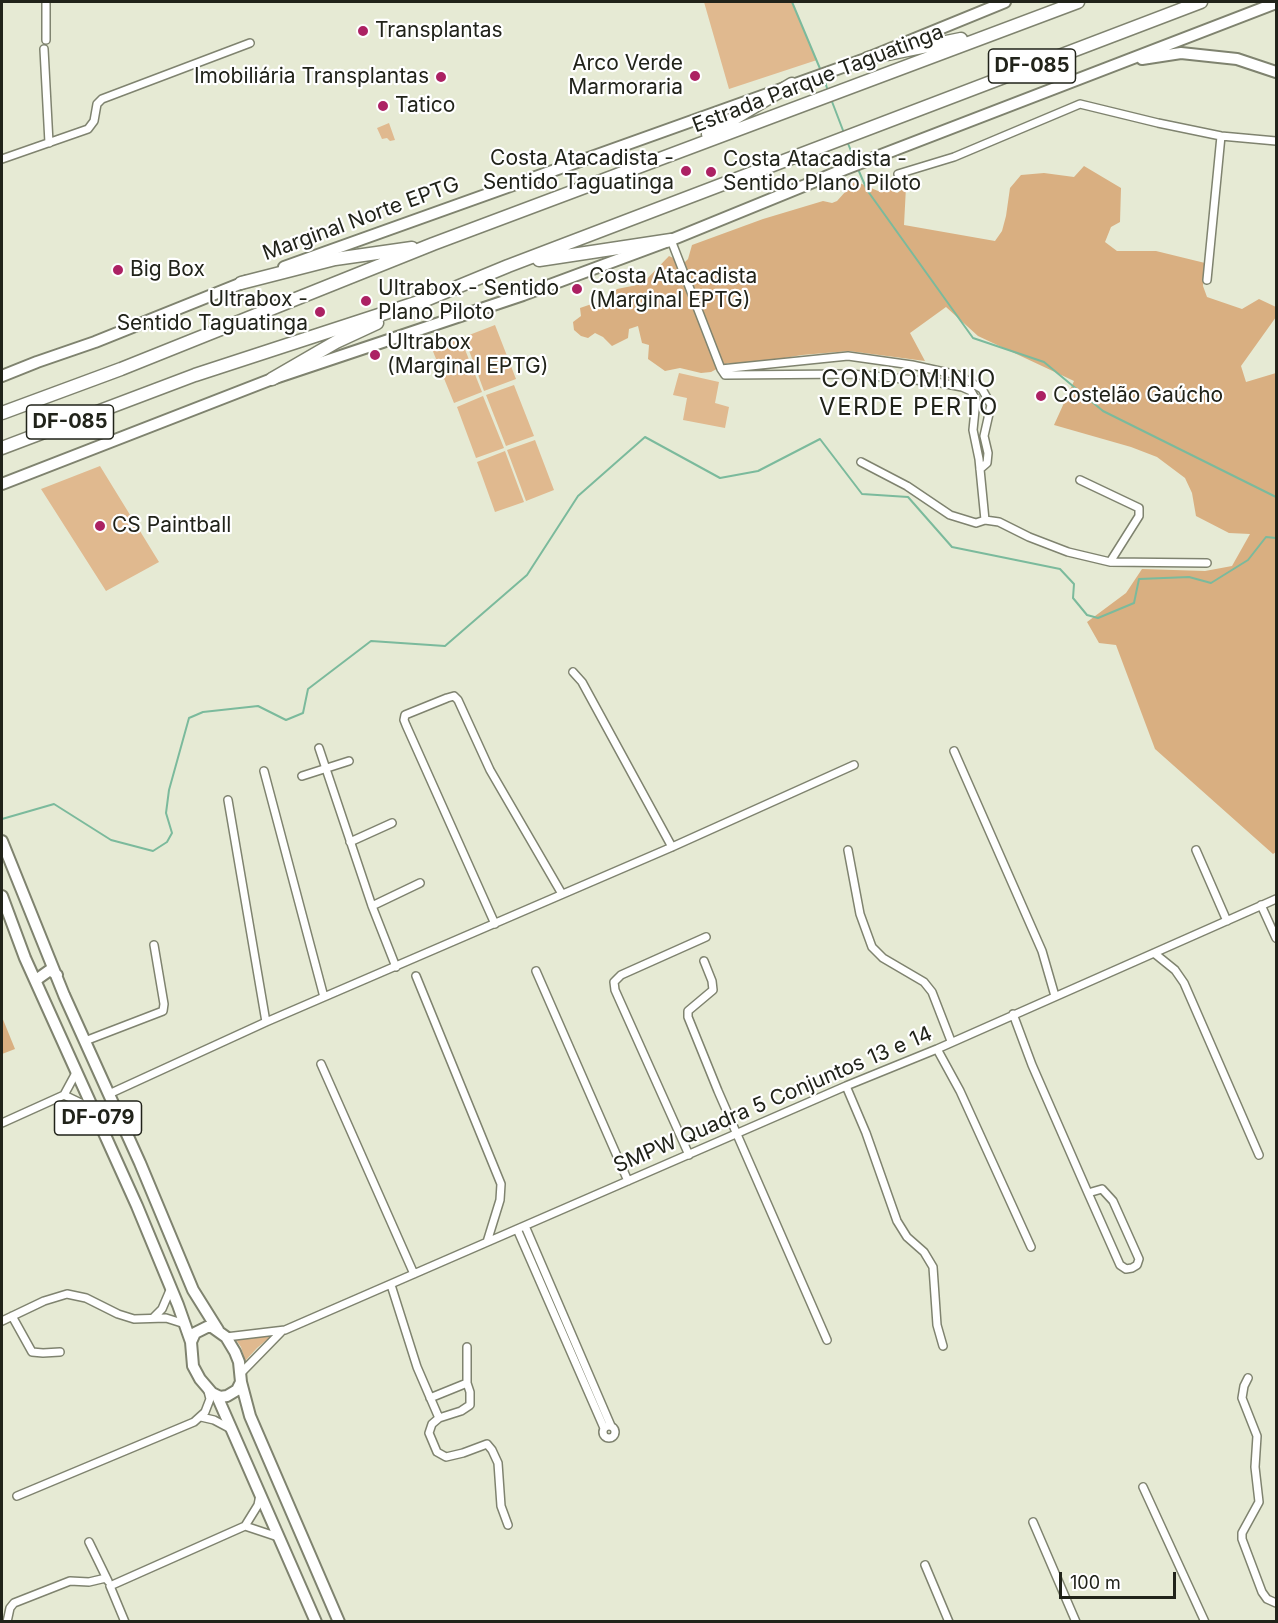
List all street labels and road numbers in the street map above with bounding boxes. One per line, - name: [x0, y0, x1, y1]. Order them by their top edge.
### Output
- street label: Estrada Parque Taguatinga: [689, 19, 947, 139]
- road number: DF-085: [988, 49, 1076, 83]
- street label: Marginal Norte EPTG: [259, 172, 463, 266]
- road number: DF-085: [26, 405, 113, 439]
- street label: SMPW Quadra 5 Conjuntos 13 e 14: [610, 1021, 936, 1179]
- road number: DF-079: [54, 1101, 142, 1135]

